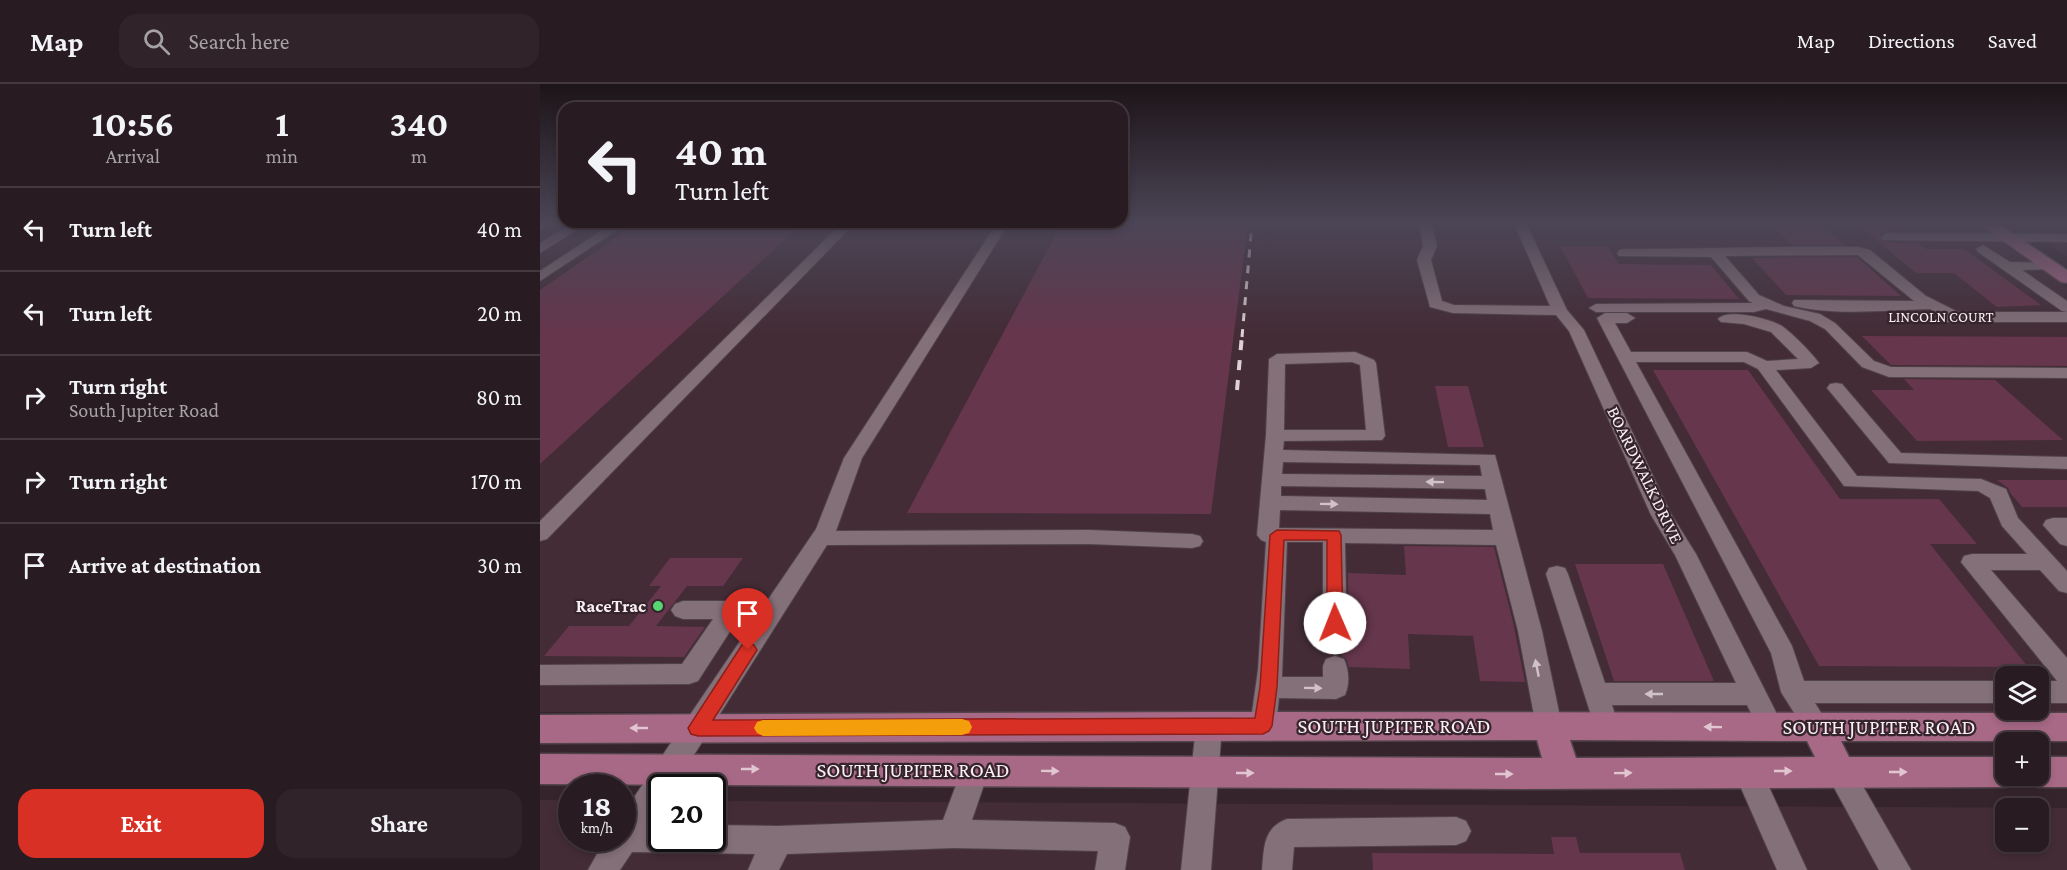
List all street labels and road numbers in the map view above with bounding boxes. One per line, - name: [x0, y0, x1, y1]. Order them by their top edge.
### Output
- street label: LINCOLN COURT: [1888, 309, 1994, 325]
- street label: BOARDWALK DRIVE: [1603, 403, 1687, 547]
- street label: SOUTH JUPITER ROAD: [1297, 714, 1491, 738]
- street label: SOUTH JUPITER ROAD: [1782, 715, 1976, 739]
- street label: SOUTH JUPITER ROAD: [816, 758, 1010, 782]

